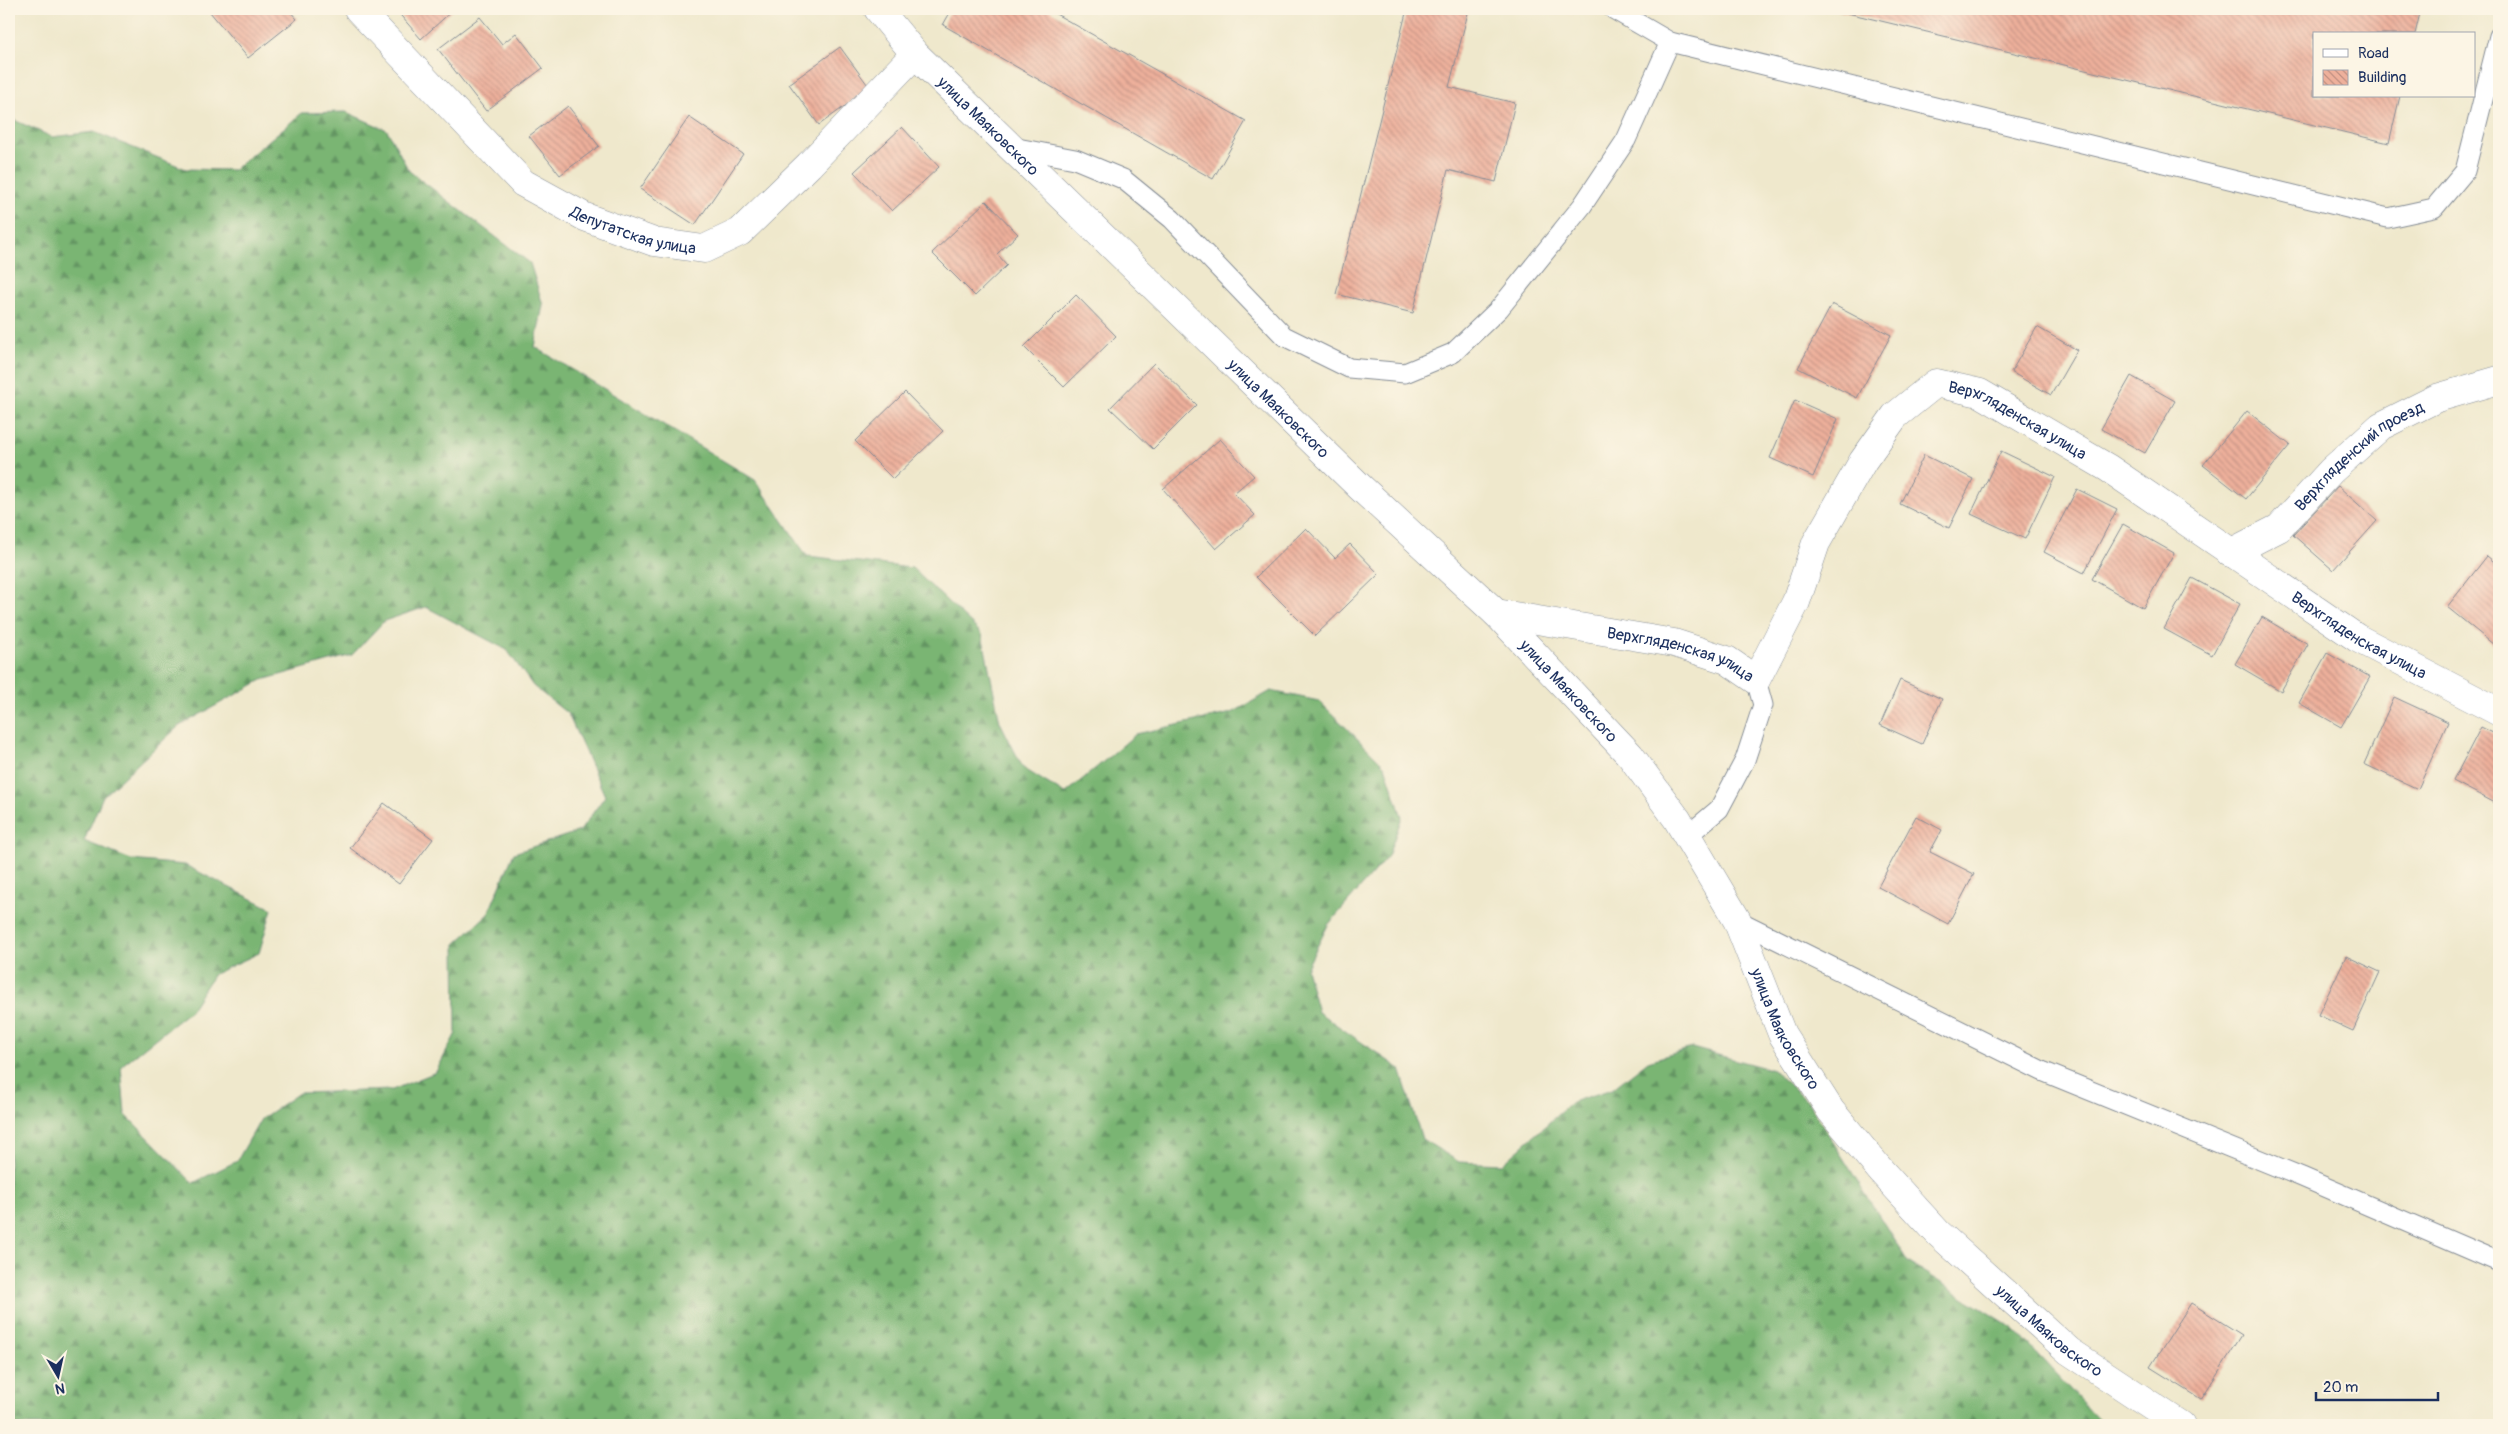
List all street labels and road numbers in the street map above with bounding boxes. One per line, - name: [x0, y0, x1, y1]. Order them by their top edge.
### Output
- street label: улица Маяковского: [932, 72, 1043, 180]
- street label: Депутатская улица: [566, 201, 697, 259]
- street label: улица Маяковского: [1223, 354, 1333, 463]
- street label: Верхгляденская улица: [1946, 377, 2090, 464]
- street label: Верхгляденский проезд: [2291, 397, 2428, 515]
- street label: Верхгляденская улица: [2287, 587, 2430, 684]
- street label: Верхгляденская улица: [1606, 623, 1758, 687]
- street label: улица Маяковского: [1514, 635, 1622, 747]
- street label: улица Маяковского: [1746, 965, 1824, 1094]
- street label: улица Маяковского: [1990, 1280, 2107, 1382]

